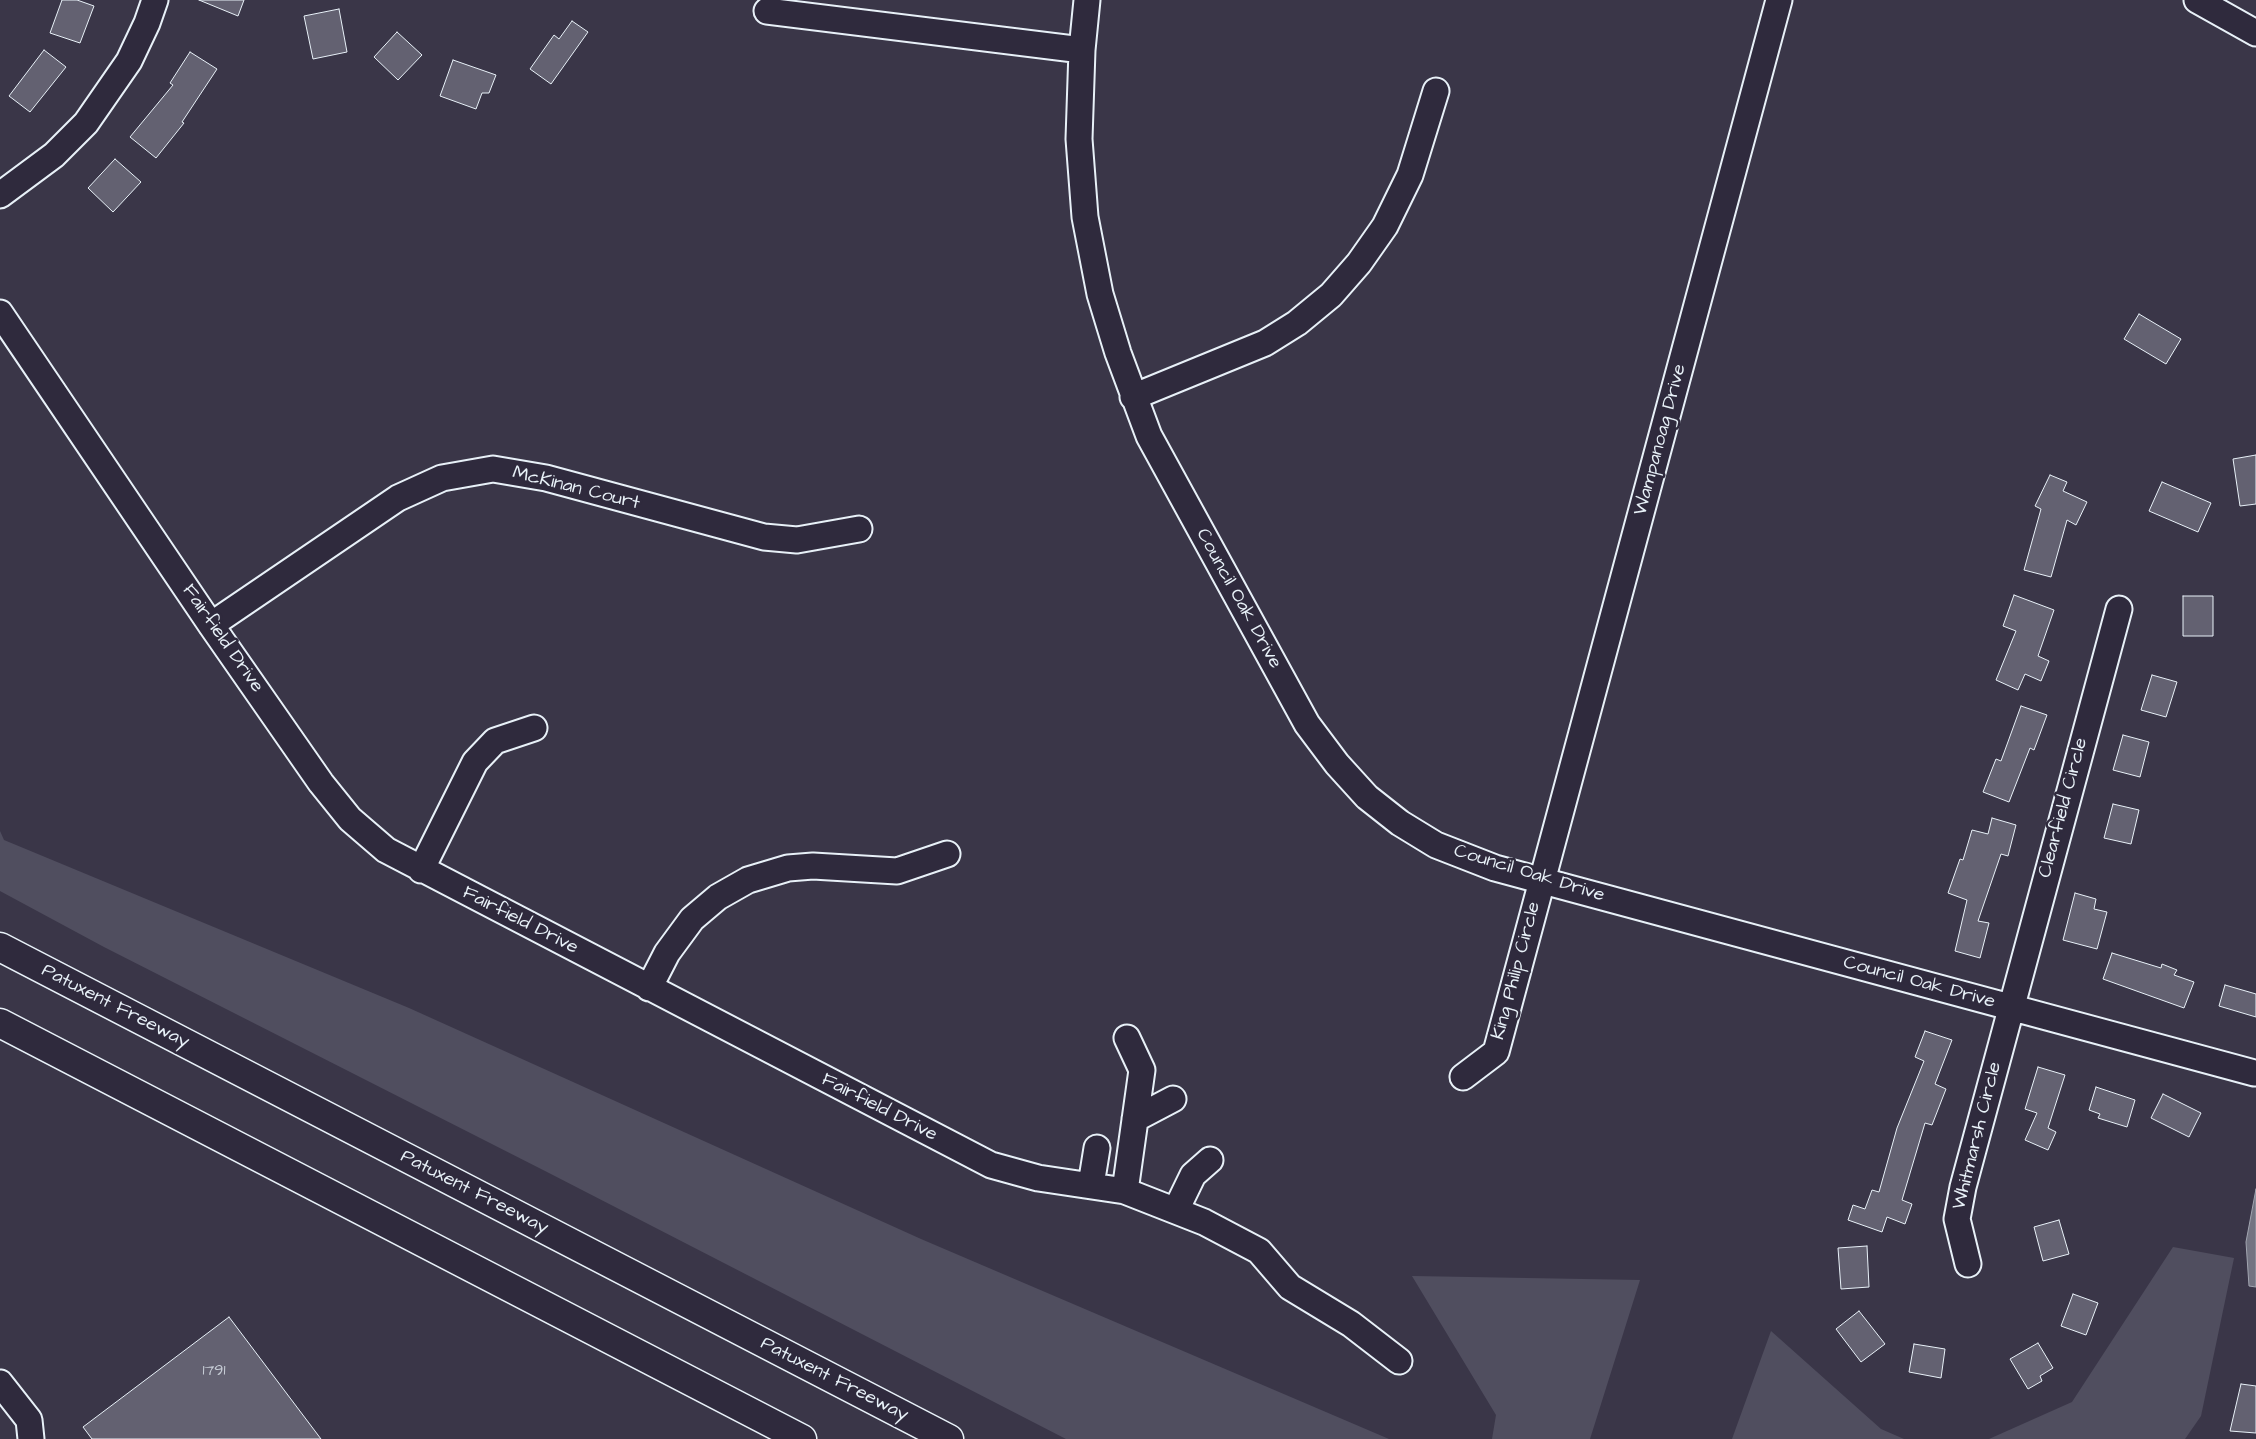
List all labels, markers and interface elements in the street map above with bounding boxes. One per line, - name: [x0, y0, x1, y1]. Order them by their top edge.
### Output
- street label: Wampanoag Drive: [1630, 362, 1692, 518]
- street label: McKinan Court: [510, 462, 642, 516]
- street label: Council Oak Drive: [1190, 525, 1286, 673]
- street label: Fairfield Drive: [176, 581, 268, 697]
- street label: Clearfield Circle: [2034, 736, 2094, 880]
- street label: Council Oak Drive: [1451, 840, 1607, 908]
- street label: Fairfield Drive: [458, 882, 582, 960]
- street label: King Philip Circle: [1488, 900, 1546, 1042]
- street label: Council Oak Drive: [1841, 952, 1997, 1014]
- street label: Patuxent Freeway: [37, 960, 193, 1054]
- street label: Whitmarsh Circle: [1949, 1060, 2007, 1212]
- street label: Fairfield Drive: [817, 1069, 941, 1147]
- street label: Patuxent Freeway: [396, 1146, 552, 1240]
- street label: Patuxent Freeway: [756, 1333, 912, 1427]
- house number: 1791: [202, 1362, 226, 1382]

